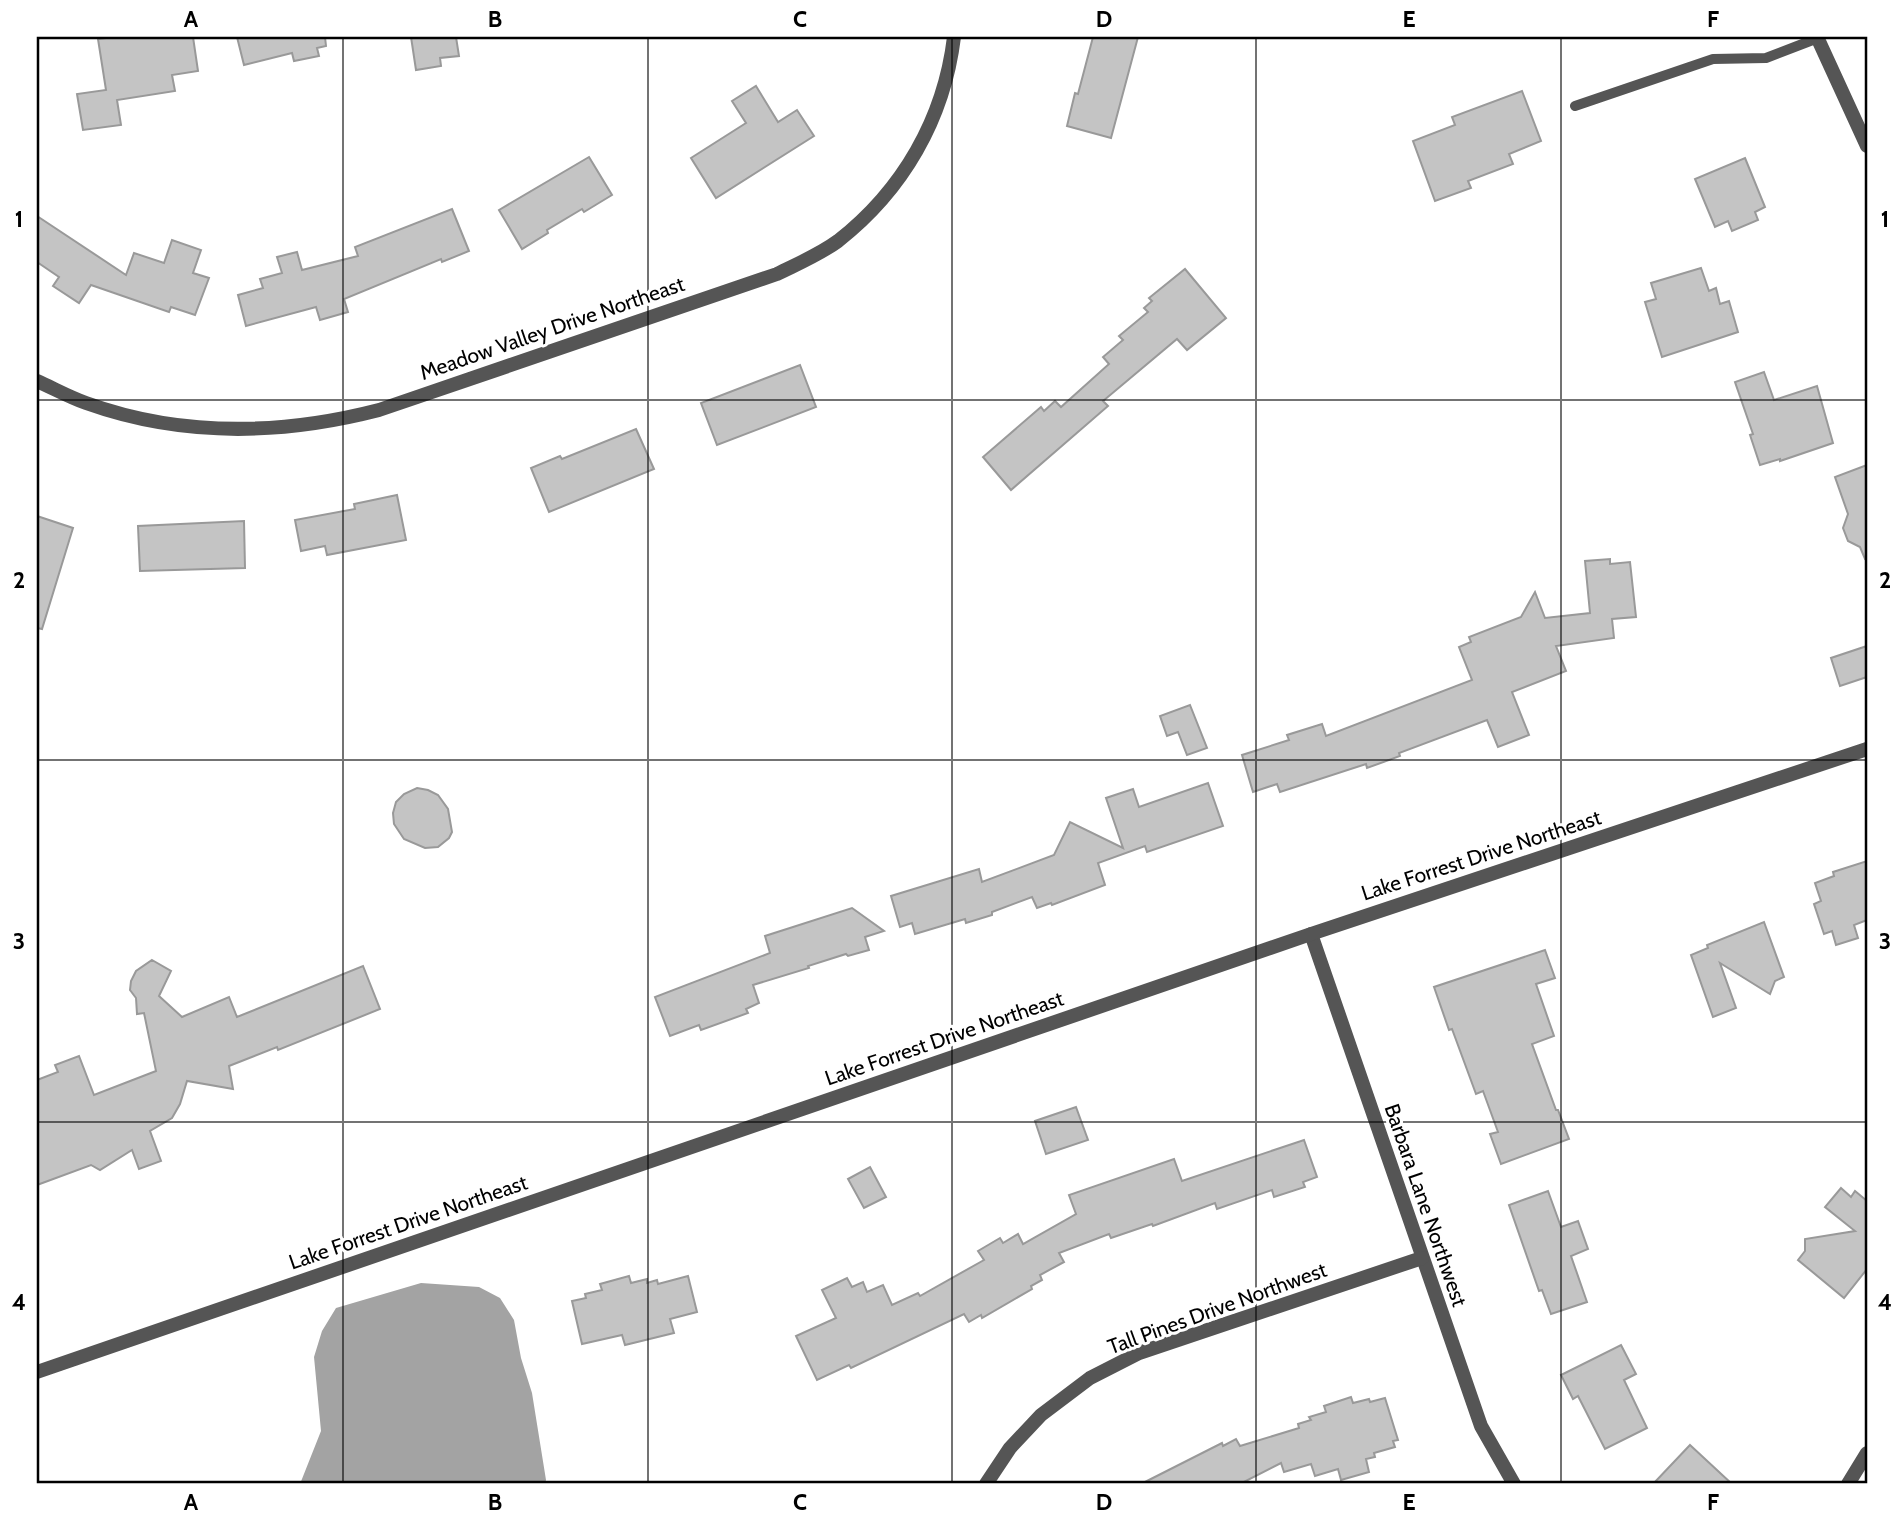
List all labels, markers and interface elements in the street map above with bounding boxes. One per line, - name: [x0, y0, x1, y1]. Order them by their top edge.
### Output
- text: A: [184, 5, 199, 33]
- text: B: [488, 5, 502, 33]
- text: C: [793, 5, 807, 33]
- text: D: [1096, 5, 1112, 33]
- text: E: [1402, 5, 1416, 33]
- text: F: [1707, 5, 1719, 33]
- text: 1: [15, 205, 23, 233]
- text: 1: [1881, 205, 1889, 233]
- street label: Meadow Valley Drive Northeast: [416, 271, 688, 385]
- text: 2: [13, 566, 25, 594]
- text: 2: [1879, 566, 1891, 594]
- street label: Lake Forrest Drive Northeast: [1358, 804, 1604, 906]
- text: 3: [13, 927, 25, 955]
- text: 3: [1879, 927, 1891, 955]
- street label: Lake Forrest Drive Northeast: [822, 985, 1066, 1091]
- street label: Barbara Lane Northwest: [1380, 1100, 1472, 1310]
- street label: Lake Forrest Drive Northeast: [286, 1169, 530, 1275]
- street label: Tall Pines Drive Northwest: [1104, 1257, 1330, 1359]
- text: 4: [12, 1288, 26, 1316]
- text: 4: [1878, 1288, 1892, 1316]
- text: A: [184, 1488, 199, 1516]
- text: B: [488, 1488, 502, 1516]
- text: C: [793, 1488, 807, 1516]
- text: D: [1096, 1488, 1112, 1516]
- text: E: [1402, 1488, 1416, 1516]
- text: F: [1707, 1488, 1719, 1516]

